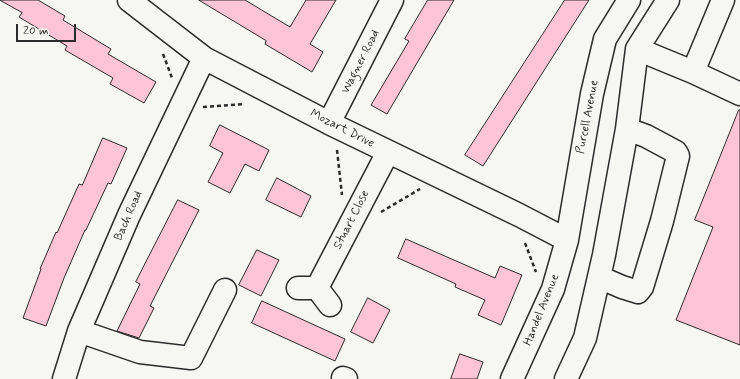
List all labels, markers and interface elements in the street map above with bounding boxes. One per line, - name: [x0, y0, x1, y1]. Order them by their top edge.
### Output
- scale bar: [18, 16, 78, 42]
- text: 20 m: [23, 23, 49, 39]
- street label: Wagner Road: [339, 28, 383, 96]
- street label: Purcell Avenue: [574, 79, 602, 155]
- street label: Mozart Drive: [307, 107, 377, 151]
- street label: Stuart Close: [331, 188, 373, 252]
- street label: Bach Road: [112, 189, 146, 243]
- street label: Handel Avenue: [521, 272, 563, 348]

